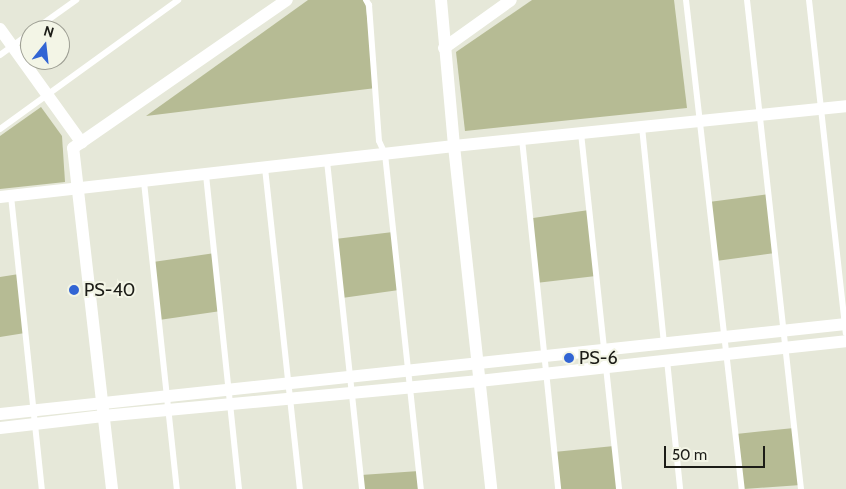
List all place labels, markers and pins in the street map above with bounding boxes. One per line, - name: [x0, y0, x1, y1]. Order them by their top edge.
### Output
- place label: PS-40: [84, 279, 135, 301]
- marker: PS-40: [68, 284, 80, 296]
- place label: PS-6: [579, 347, 618, 369]
- marker: PS-6: [563, 352, 575, 364]

